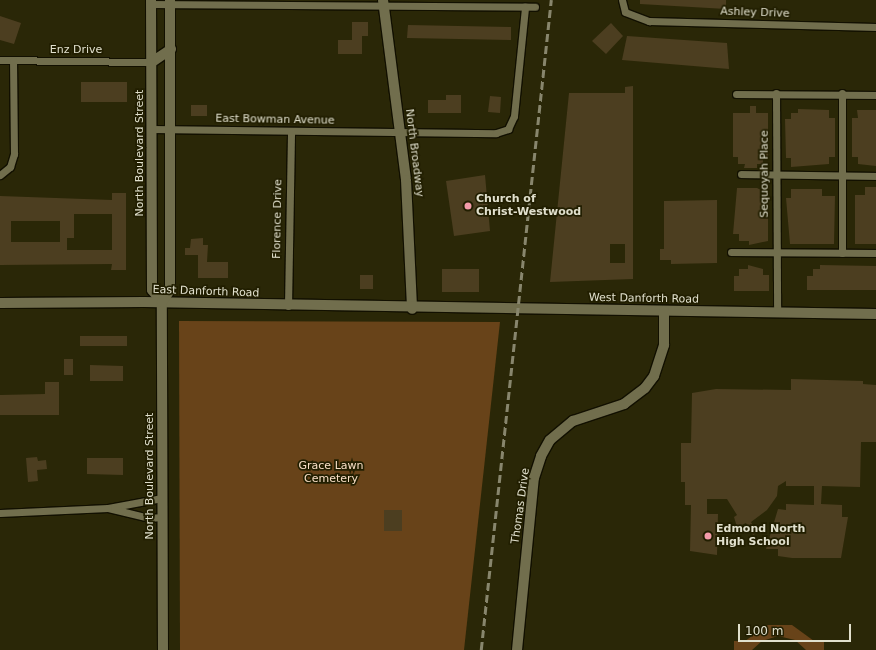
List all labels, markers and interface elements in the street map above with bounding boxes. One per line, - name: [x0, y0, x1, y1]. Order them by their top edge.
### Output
- street label: Ashley Drive: [720, 5, 790, 21]
- street label: Enz Drive: [50, 43, 102, 57]
- street label: North Boulevard Street: [133, 90, 147, 216]
- street label: North Broadway: [402, 108, 426, 198]
- street label: East Bowman Avenue: [215, 112, 335, 128]
- street label: Sequoyah Place: [758, 130, 772, 218]
- street label: Florence Drive: [271, 179, 285, 259]
- place label: Church of Christ-Westwood: [476, 193, 581, 219]
- marker: Church of Christ-Westwood: [463, 201, 473, 211]
- street label: East Danforth Road: [152, 284, 260, 300]
- street label: West Danforth Road: [589, 291, 699, 307]
- street label: North Boulevard Street: [143, 413, 157, 539]
- park label: Grace Lawn Cemetery: [299, 460, 363, 486]
- street label: Thomas Drive: [509, 467, 533, 545]
- place label: Edmond North High School: [716, 523, 805, 549]
- marker: Edmond North High School: [703, 531, 713, 541]
- scale bar: [740, 616, 853, 642]
- text: 100 m: [745, 624, 783, 638]

